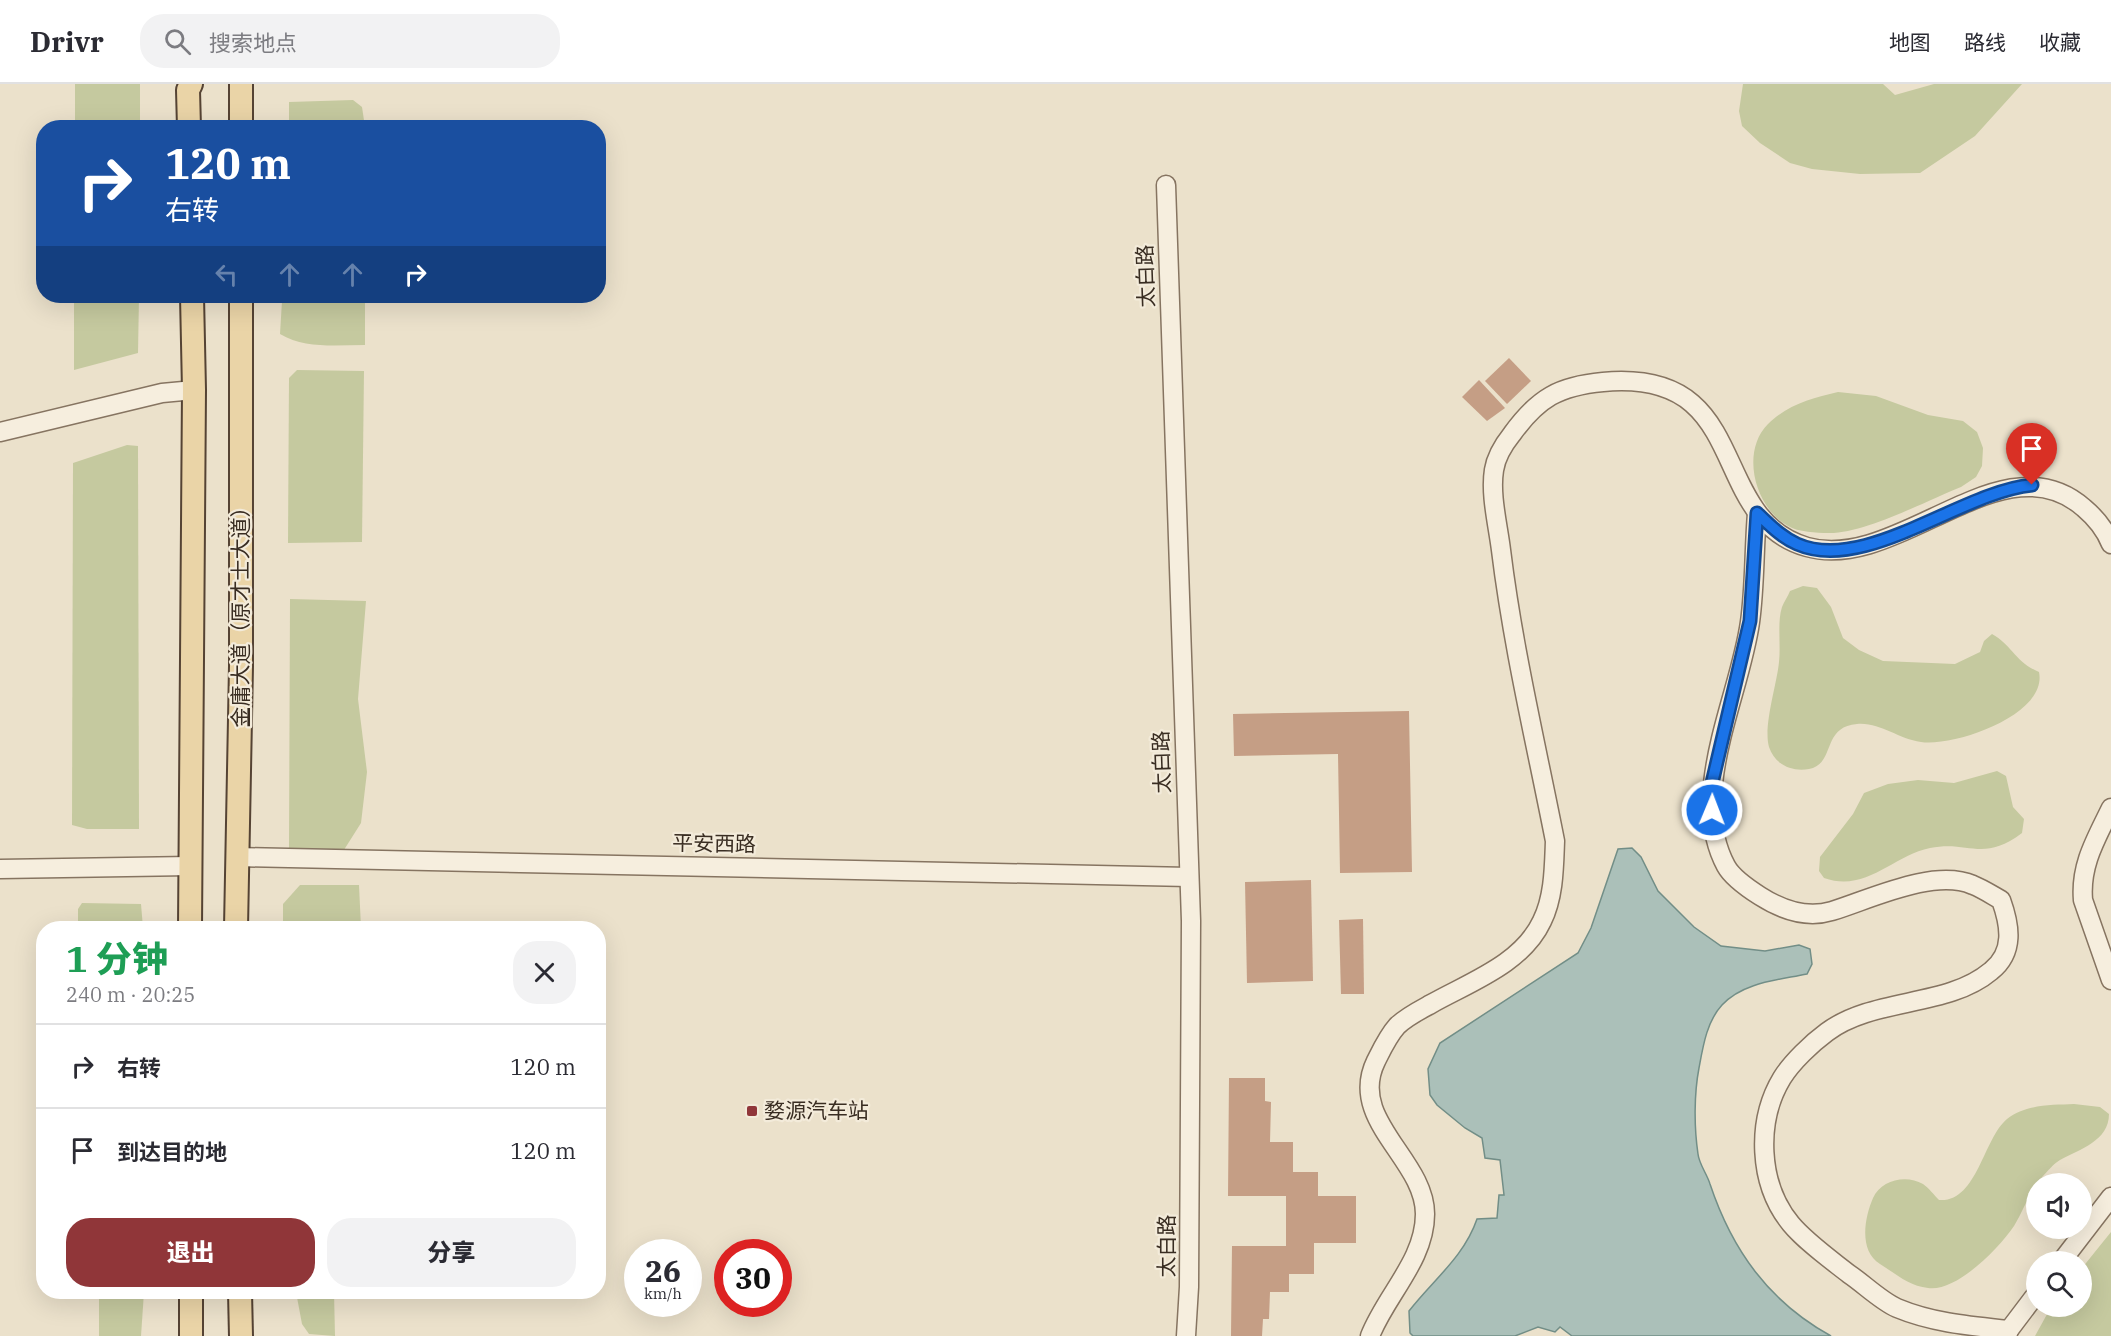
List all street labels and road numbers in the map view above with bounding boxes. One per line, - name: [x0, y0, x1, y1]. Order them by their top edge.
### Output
- street label: 太白路: [1130, 244, 1160, 308]
- street label: 金庸大道（原才士大道）: [226, 497, 254, 728]
- street label: 太白路: [1146, 730, 1176, 794]
- street label: 平安西路: [672, 828, 756, 858]
- street label: 太白路: [1152, 1215, 1180, 1278]

